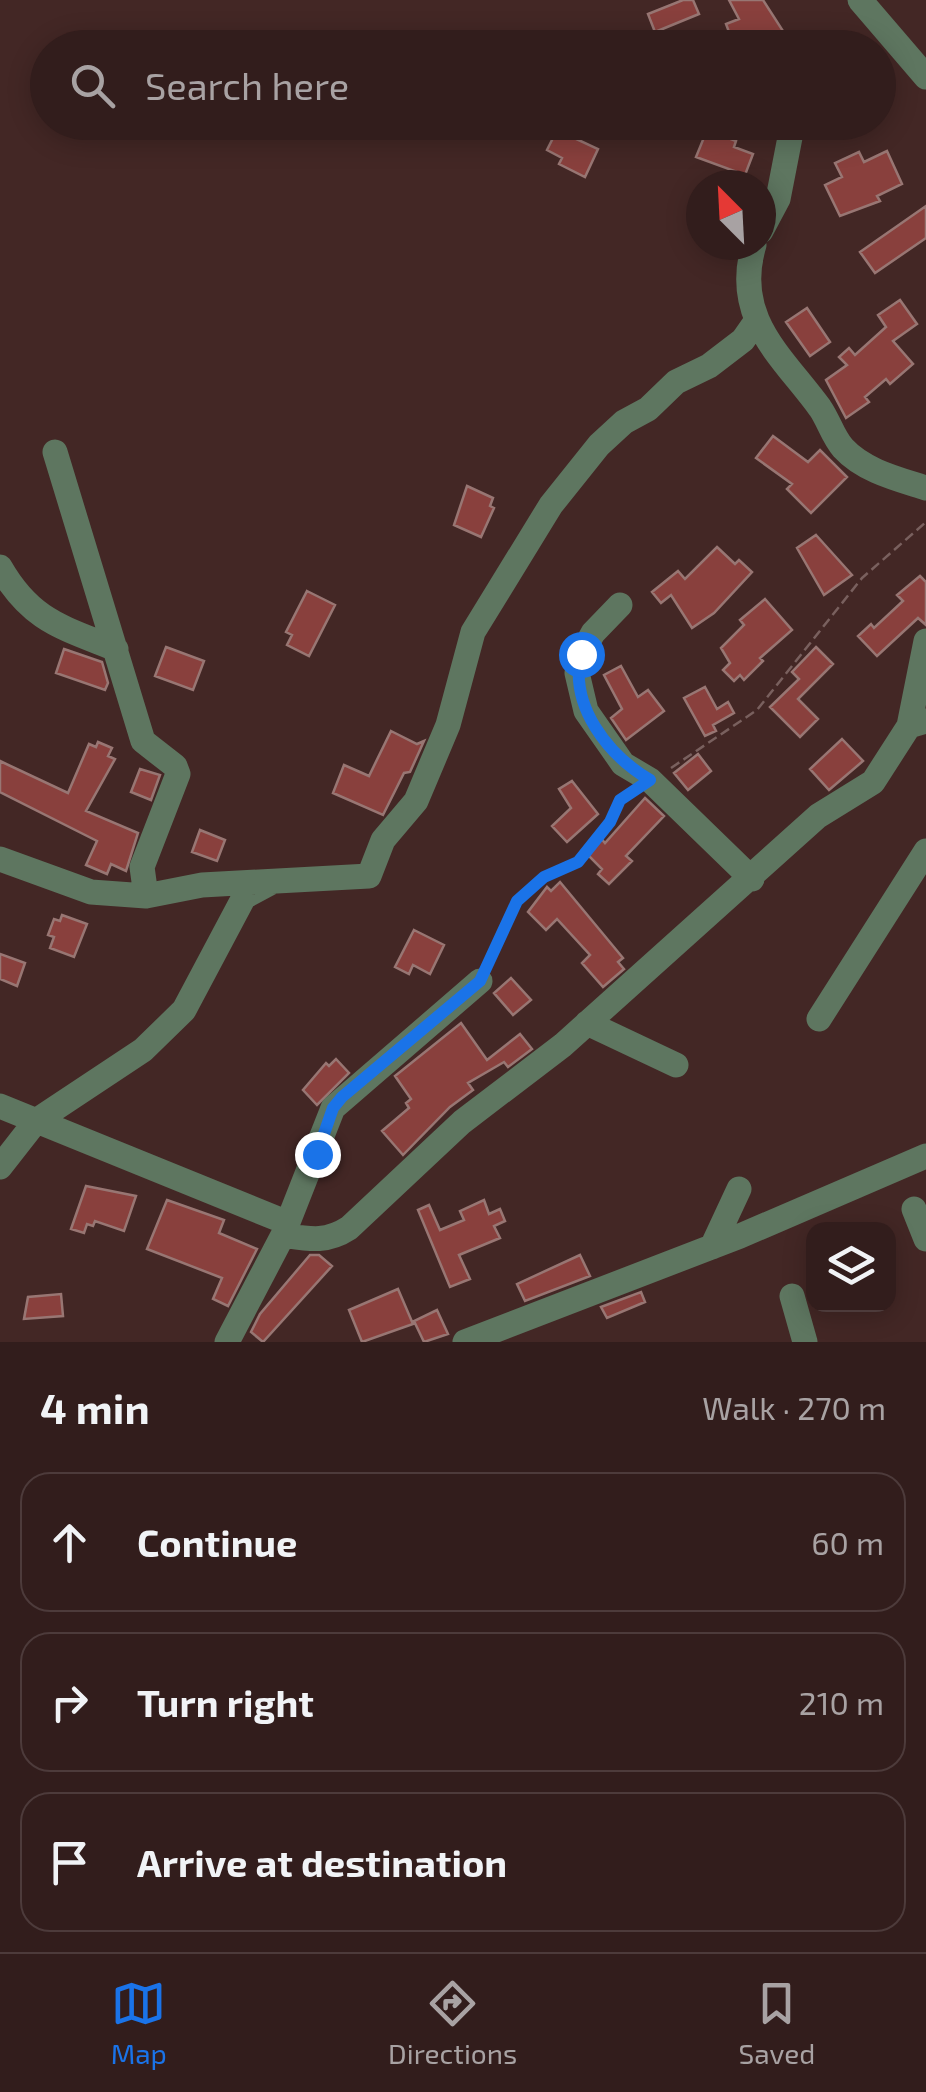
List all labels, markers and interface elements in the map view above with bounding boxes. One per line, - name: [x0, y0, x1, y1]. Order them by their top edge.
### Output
- search box: [30, 30, 896, 140]
- icon: search: [65, 58, 120, 113]
- text: Search here: [145, 62, 349, 108]
- north arrow: [686, 170, 776, 260]
- route start: [559, 632, 605, 678]
- route end: [295, 1132, 341, 1178]
- map controls: [806, 1222, 896, 1312]
- button: layers: [806, 1222, 896, 1312]
- text: 4 min: [40, 1382, 150, 1432]
- text: Walk · 270 m: [702, 1388, 886, 1426]
- icon: ahead: [42, 1515, 97, 1570]
- text: Continue: [137, 1519, 297, 1565]
- text: 60 m: [811, 1523, 884, 1561]
- icon: right: [42, 1675, 97, 1730]
- text: Turn right: [137, 1679, 314, 1725]
- text: 210 m: [799, 1683, 884, 1721]
- icon: arrive: [42, 1835, 97, 1890]
- text: Arrive at destination: [137, 1839, 507, 1885]
- tab: Map: [111, 1976, 167, 2070]
- tab: Directions: [388, 1976, 517, 2070]
- tab: Saved: [739, 1976, 815, 2070]

